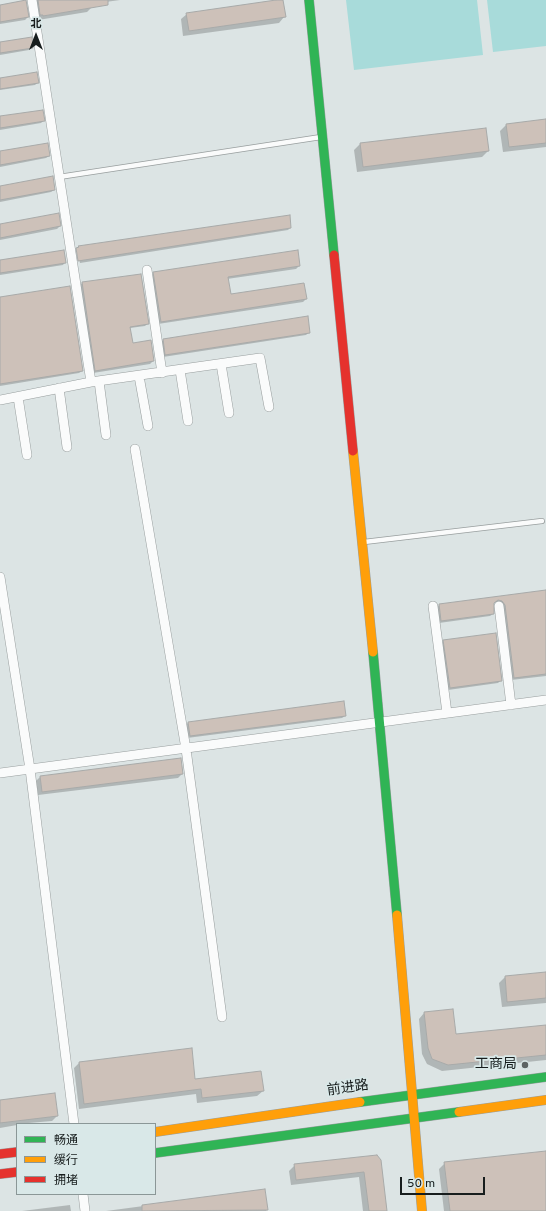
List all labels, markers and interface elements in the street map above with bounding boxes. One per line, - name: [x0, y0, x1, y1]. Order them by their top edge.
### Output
- north arrow: [16, 16, 56, 56]
- text: 北: [31, 17, 42, 31]
- place label: 工商局: [475, 1057, 517, 1073]
- marker: 工商局: [520, 1060, 530, 1070]
- street label: 前进路: [326, 1078, 370, 1100]
- legend: [16, 1123, 156, 1195]
- text: 畅通: [54, 1133, 78, 1149]
- text: 缓行: [54, 1153, 78, 1169]
- scale bar: [402, 1169, 487, 1195]
- text: 拥堵: [54, 1173, 78, 1189]
- text: 50 m: [407, 1176, 435, 1192]

